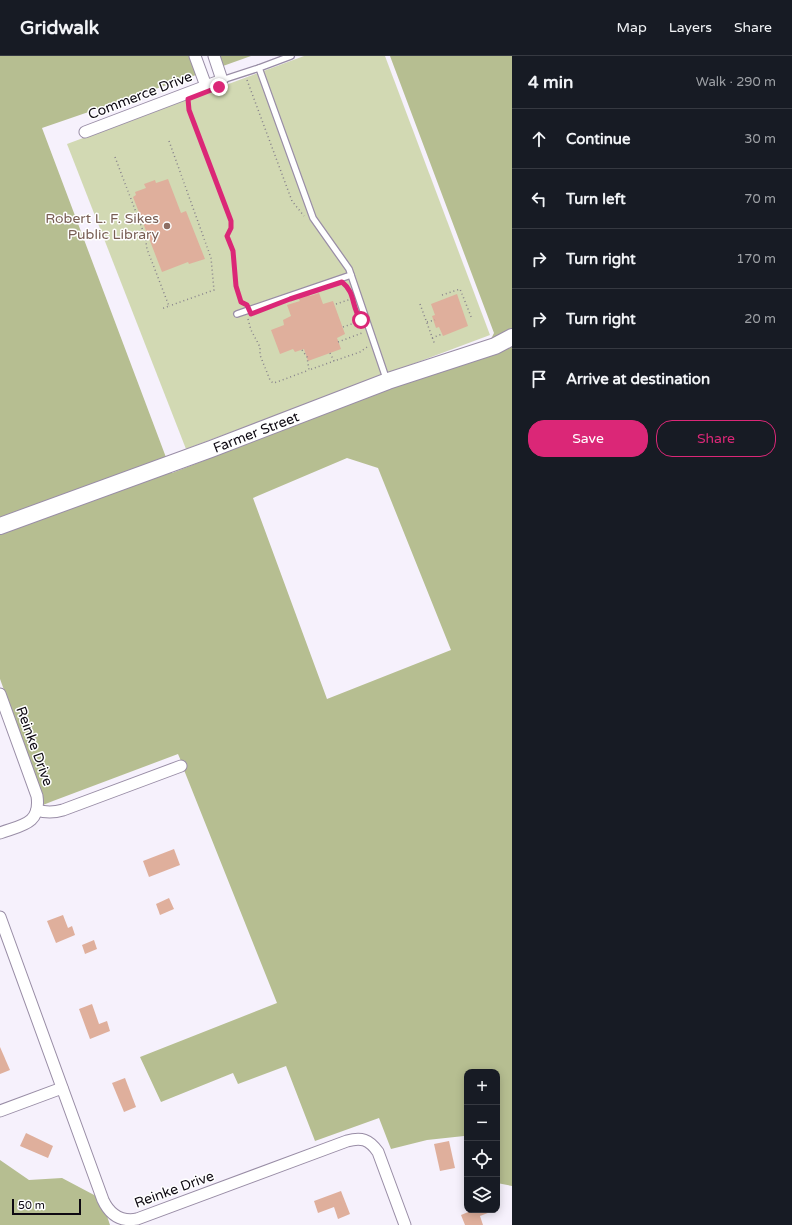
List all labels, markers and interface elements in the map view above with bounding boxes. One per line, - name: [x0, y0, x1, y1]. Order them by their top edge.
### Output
- text: Gridwalk: [20, 17, 99, 39]
- text: Map: [617, 19, 647, 36]
- text: Layers: [669, 19, 712, 36]
- text: Share: [734, 19, 772, 36]
- street label: Commerce Drive: [86, 68, 195, 123]
- text: 4 min: [528, 72, 573, 93]
- text: Walk · 290 m: [696, 74, 776, 90]
- route end: [210, 78, 228, 96]
- icon: ahead: [528, 128, 550, 150]
- text: Continue: [566, 130, 630, 148]
- text: 30 m: [744, 131, 776, 147]
- icon: left: [528, 188, 550, 210]
- text: Turn left: [566, 190, 626, 208]
- text: 70 m: [744, 191, 776, 207]
- place label: Robert L. F. Sikes Public Library: [45, 210, 159, 243]
- marker: Robert L. F. Sikes Public Library: [162, 221, 172, 231]
- icon: right: [528, 248, 550, 270]
- text: Turn right: [566, 250, 636, 268]
- text: 170 m: [736, 251, 776, 267]
- icon: right: [528, 308, 550, 330]
- text: Turn right: [566, 310, 636, 328]
- route start: [352, 311, 370, 329]
- text: 20 m: [744, 311, 776, 327]
- icon: arrive: [528, 368, 550, 390]
- text: Arrive at destination: [566, 370, 710, 388]
- street label: Farmer Street: [211, 408, 302, 457]
- button: Save: [528, 420, 648, 457]
- button: Share: [656, 420, 776, 457]
- street label: Reinke Drive: [12, 704, 57, 788]
- map controls: [464, 1069, 500, 1213]
- button: +: [464, 1069, 500, 1105]
- button: −: [464, 1105, 500, 1141]
- button: locate: [464, 1141, 500, 1177]
- street label: Reinke Drive: [132, 1167, 216, 1212]
- button: layers: [464, 1177, 500, 1213]
- scale bar: [12, 1197, 81, 1216]
- text: 50 m: [18, 1199, 45, 1212]

